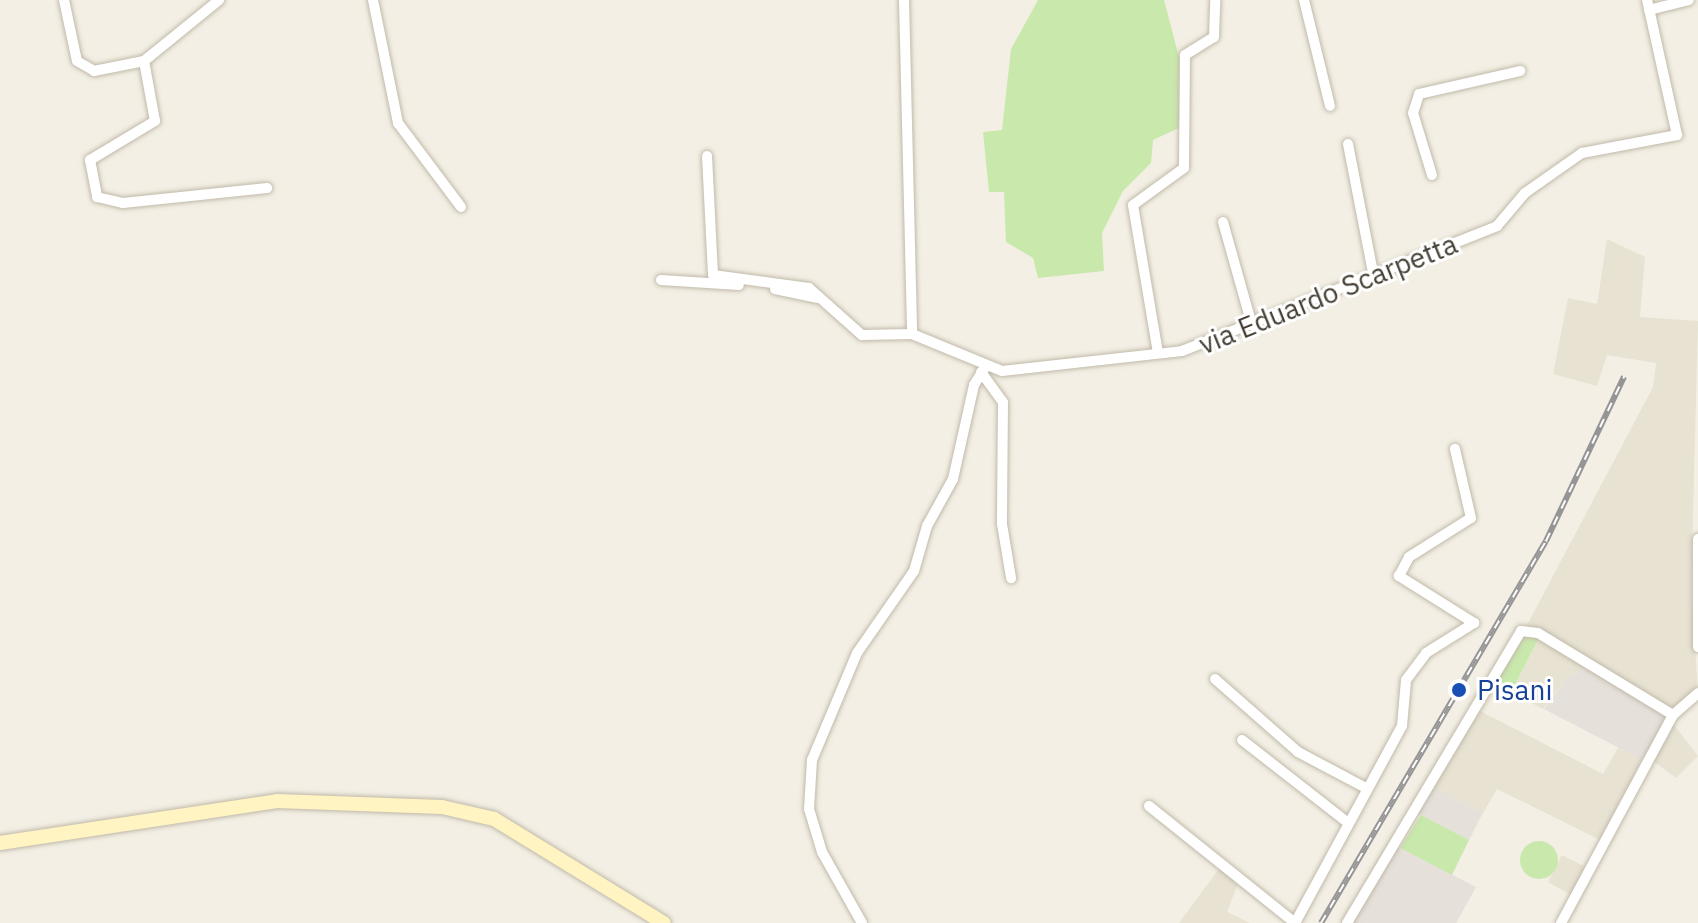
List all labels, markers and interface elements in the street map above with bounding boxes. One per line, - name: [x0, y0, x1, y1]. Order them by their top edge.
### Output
- street label: via Eduardo Scarpetta: [1194, 227, 1462, 361]
- place label: Pisani: [1477, 673, 1552, 707]
- marker: Pisani: [1448, 679, 1470, 701]

